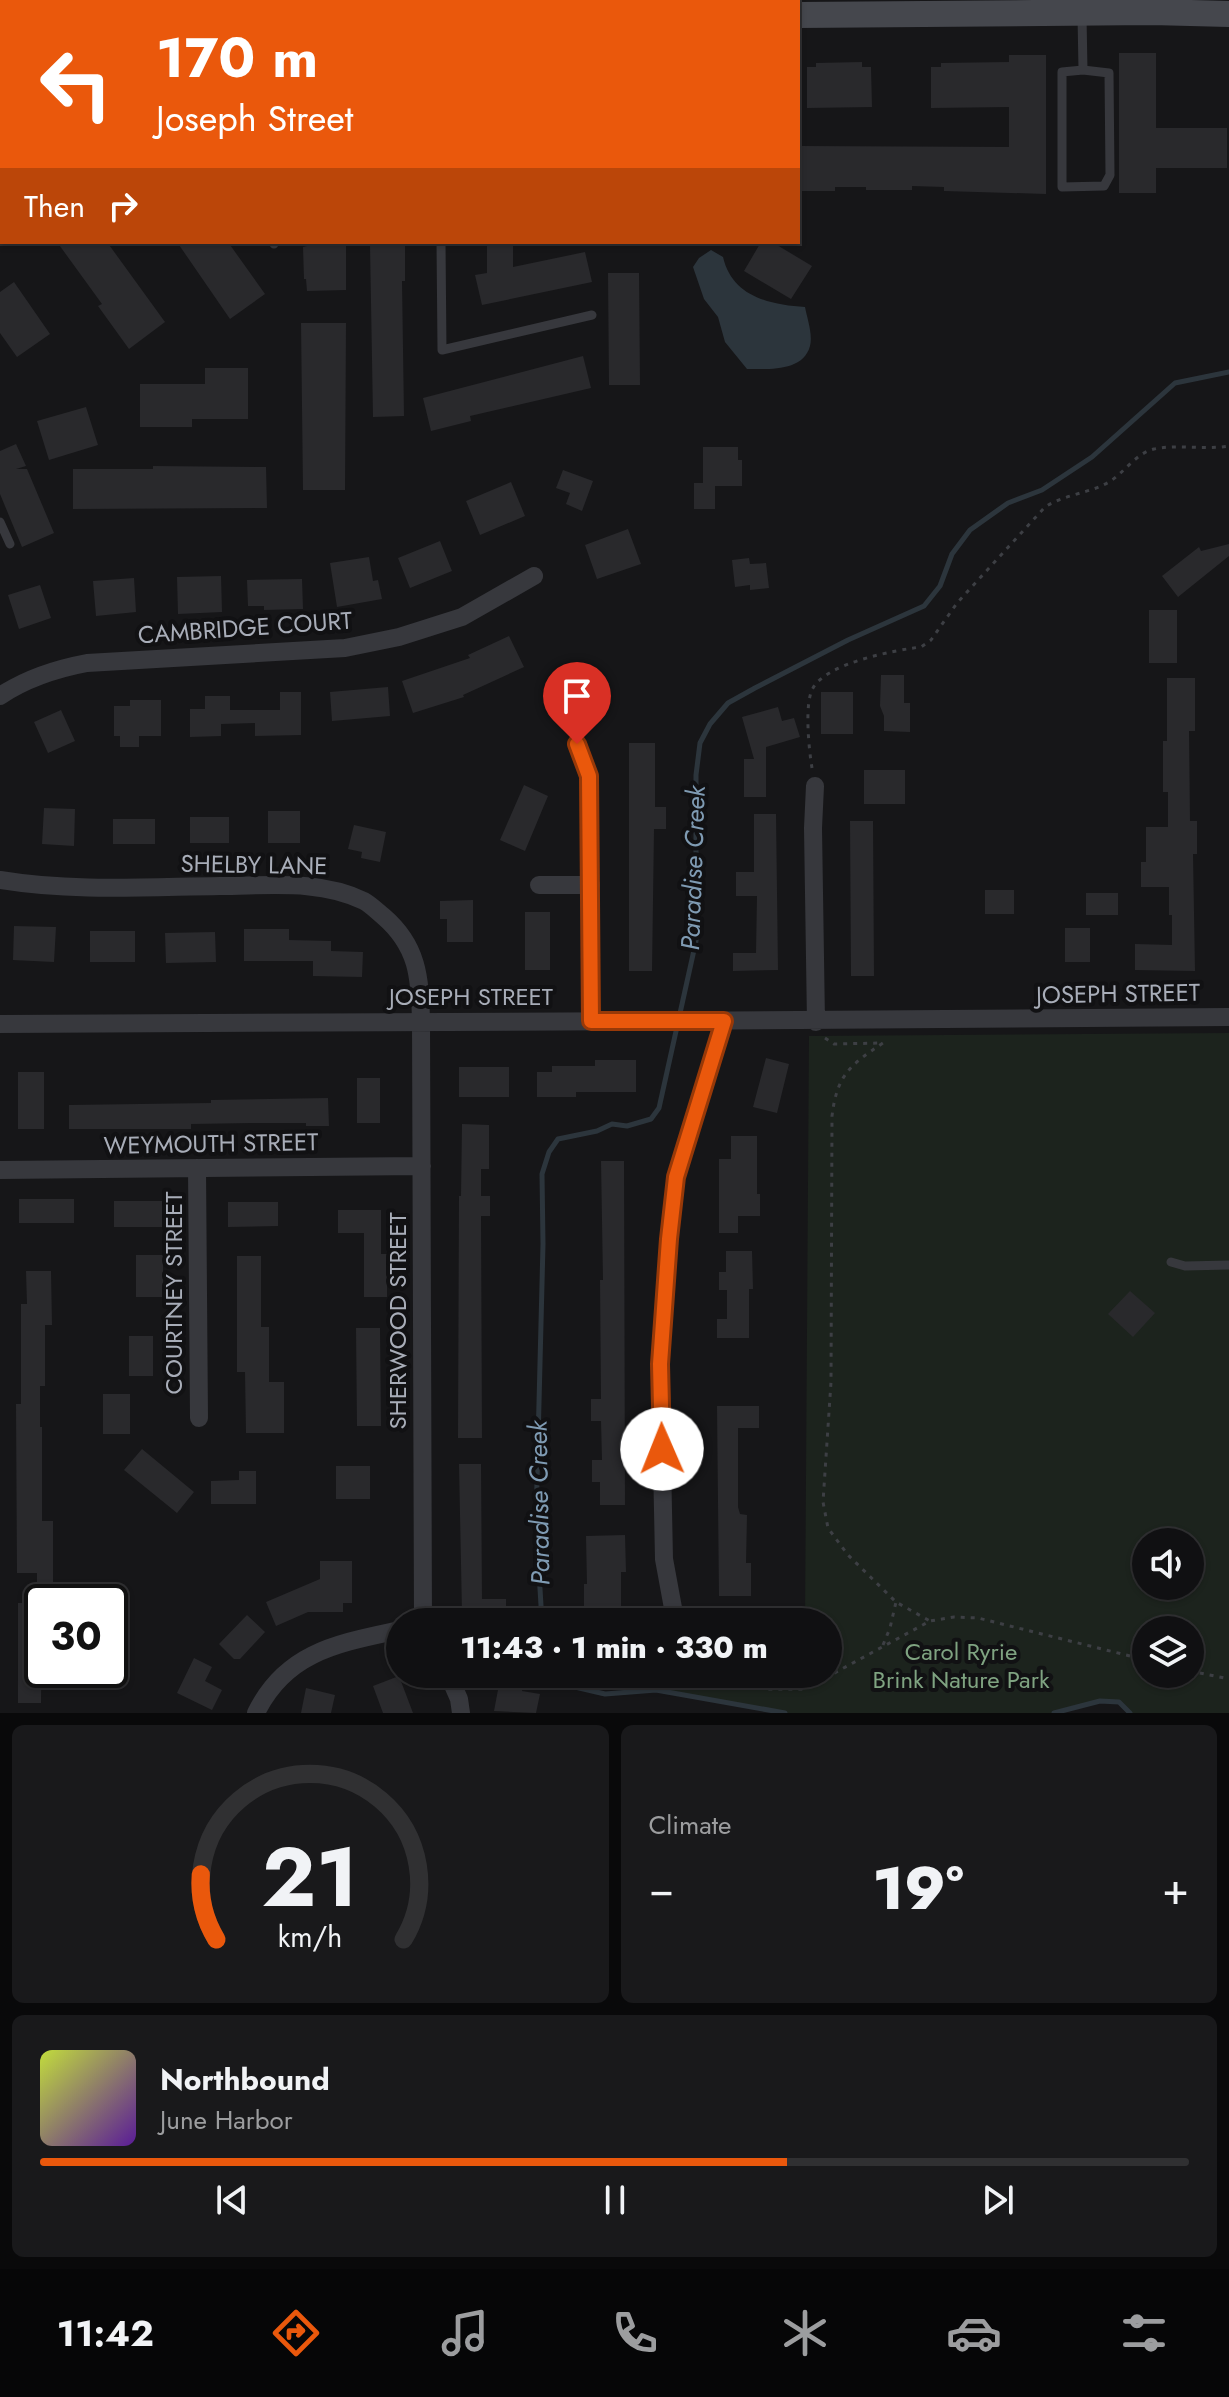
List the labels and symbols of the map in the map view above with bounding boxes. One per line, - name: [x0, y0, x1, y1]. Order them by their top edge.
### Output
- street label: CAMBRIDGE COURT: [137, 603, 353, 652]
- pin: [543, 662, 611, 744]
- water label: Paradise Creek: [671, 783, 715, 951]
- street label: SHELBY LANE: [180, 846, 328, 883]
- street label: JOSEPH STREET: [1033, 975, 1200, 1012]
- street label: JOSEPH STREET: [386, 979, 553, 1014]
- street label: WEYMOUTH STREET: [103, 1124, 319, 1163]
- street label: COURTNEY STREET: [156, 1192, 191, 1394]
- street label: SHERWOOD STREET: [380, 1212, 415, 1430]
- position arrow: [620, 1407, 704, 1491]
- water label: Paradise Creek: [519, 1418, 559, 1586]
- speed limit sign: 30: [24, 1584, 128, 1688]
- park label: Carol Ryrie Brink Nature Park: [873, 1634, 1050, 1697]

